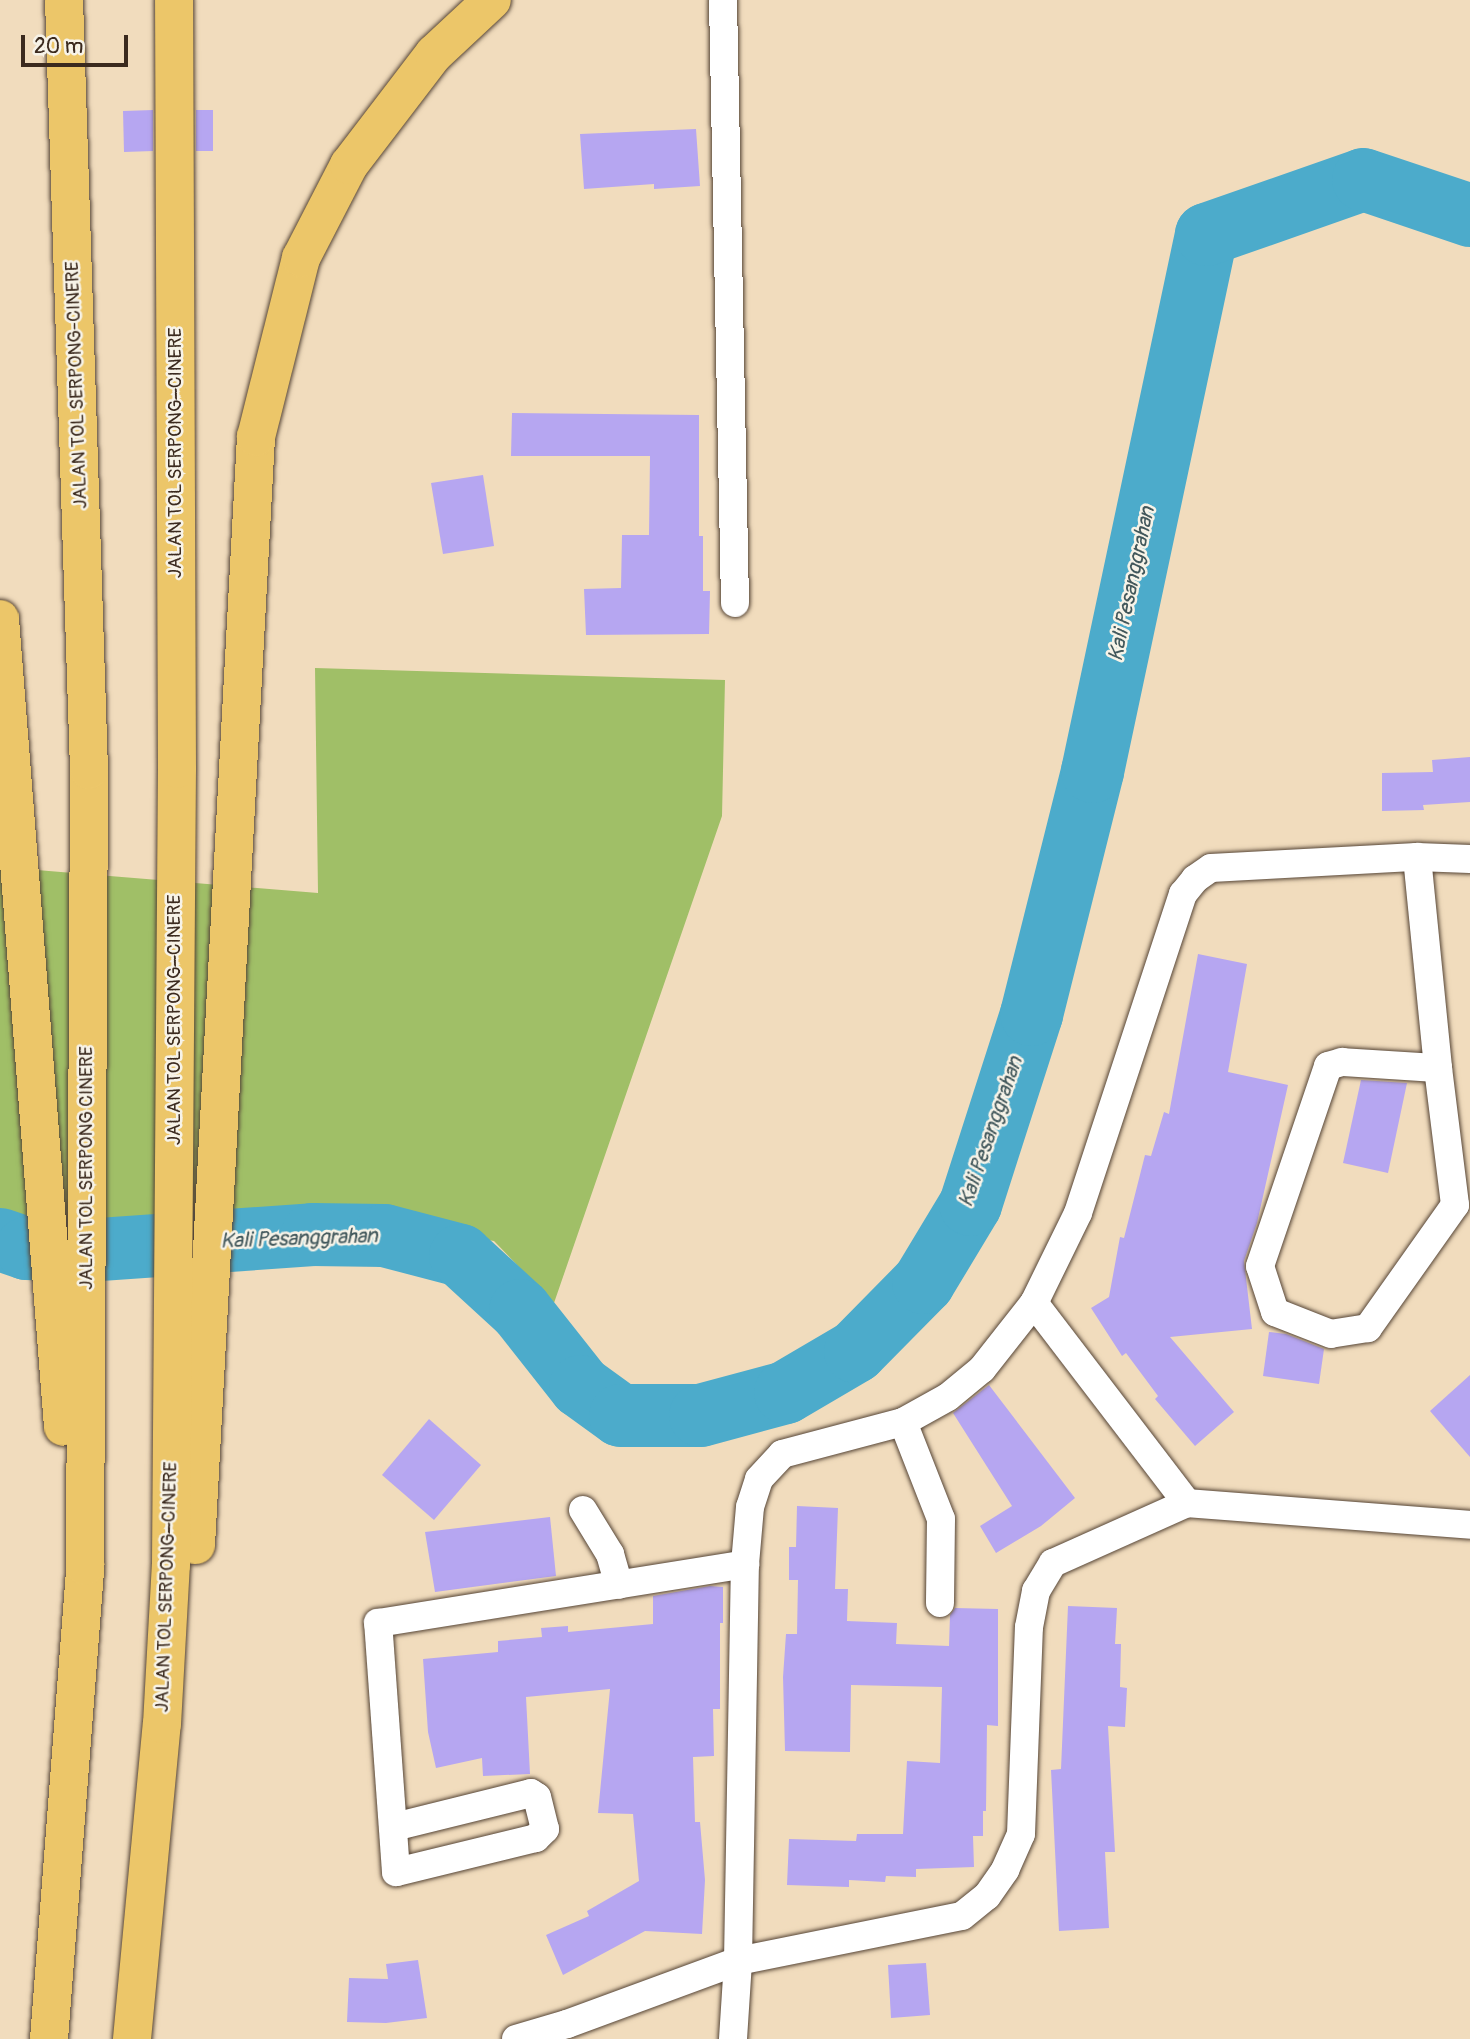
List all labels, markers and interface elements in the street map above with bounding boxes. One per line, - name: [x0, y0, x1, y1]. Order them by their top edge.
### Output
- scale bar: [24, 21, 131, 65]
- text: 20 m: [34, 33, 83, 60]
- street label: JALAN TOL SERPONG-CINERE: [61, 261, 93, 509]
- street label: JALAN TOL SERPONG–CINERE: [165, 328, 187, 578]
- water label: Kali Pesanggrahan: [1103, 504, 1161, 664]
- street label: JALAN TOL SERPONG–CINERE: [164, 895, 186, 1145]
- street label: JALAN TOL SERPONG CINERE: [76, 1046, 98, 1290]
- water label: Kali Pesanggrahan: [953, 1054, 1029, 1210]
- water label: Kali Pesanggrahan: [220, 1224, 378, 1254]
- street label: JALAN TOL SERPONG–CINERE: [151, 1461, 183, 1713]

